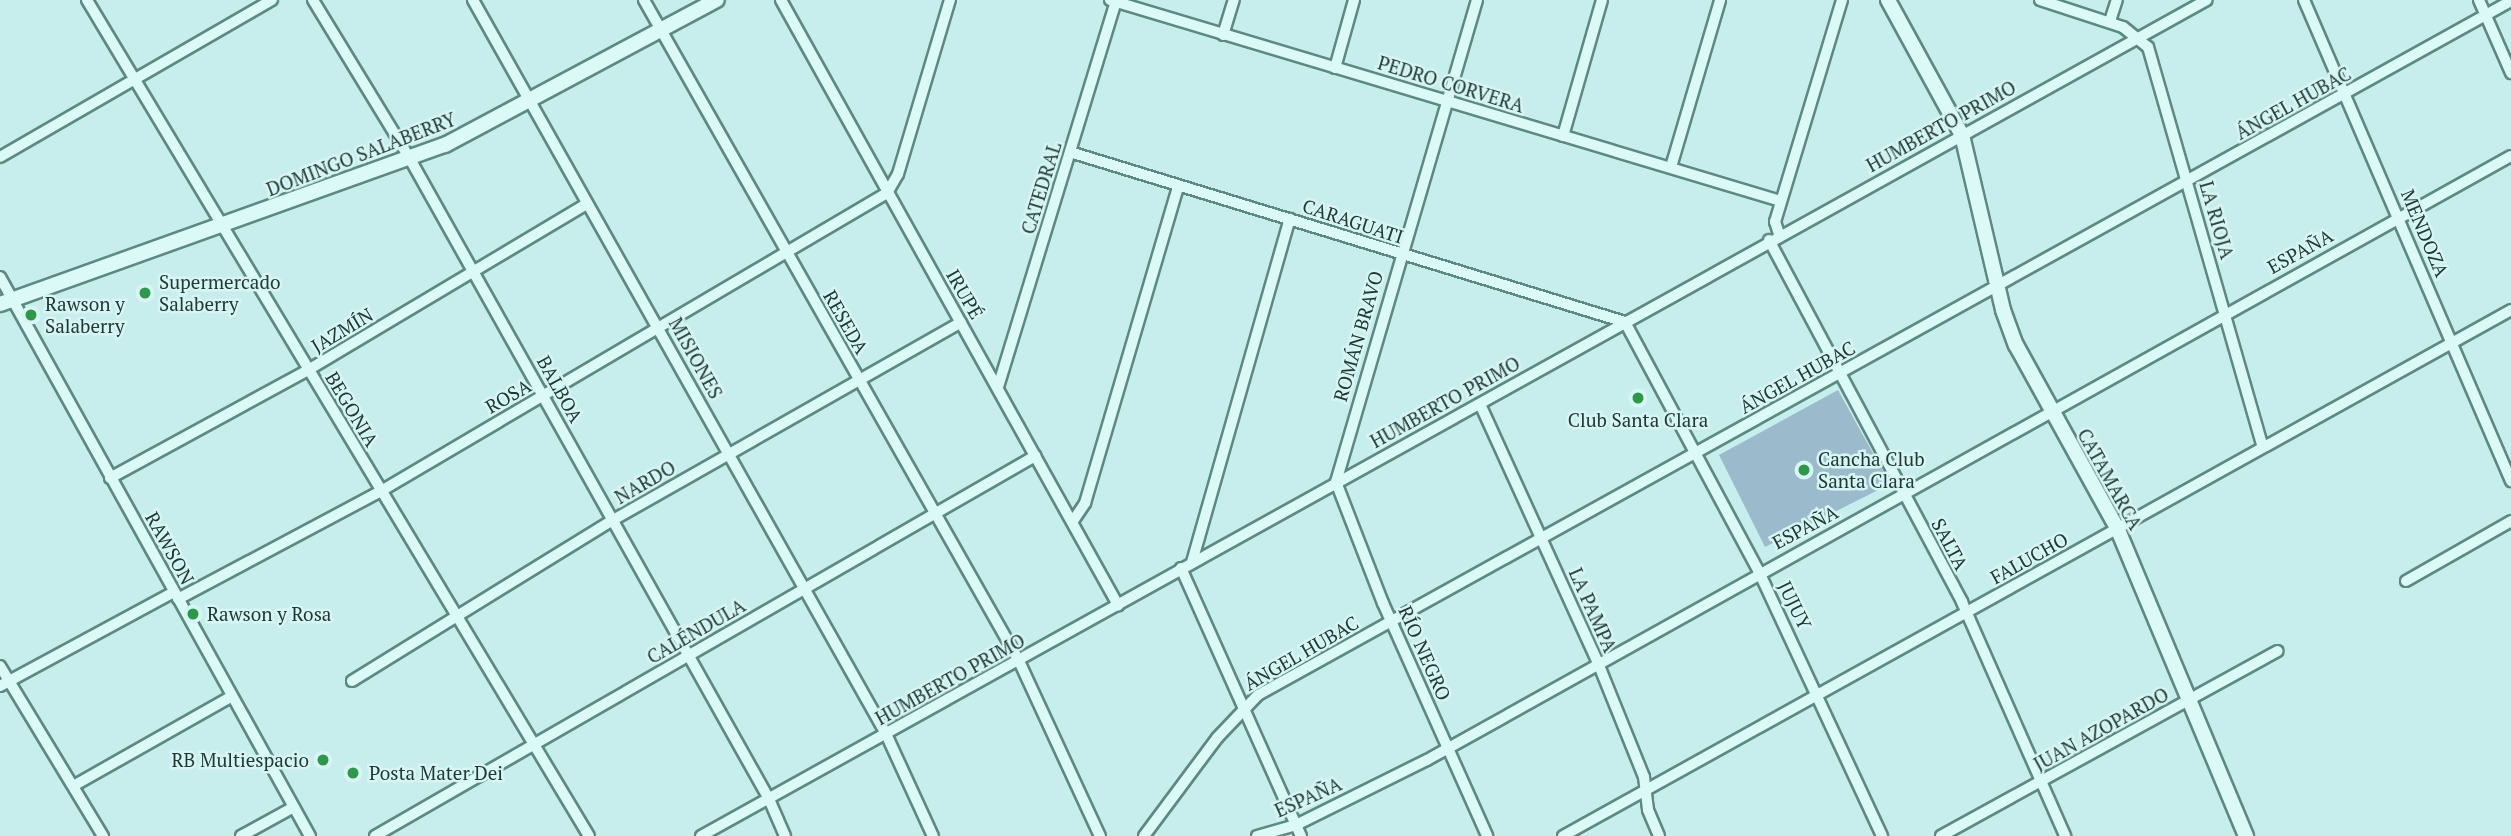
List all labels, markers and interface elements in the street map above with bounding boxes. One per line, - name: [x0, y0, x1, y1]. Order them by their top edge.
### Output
- street label: PEDRO CORVERA: [1375, 51, 1527, 117]
- street label: ÁNGEL HUBAC: [2231, 62, 2355, 144]
- street label: HUMBERTO PRIMO: [1862, 75, 2020, 177]
- street label: DOMINGO SALABERRY: [263, 107, 459, 201]
- street label: CATEDRAL: [1016, 139, 1066, 237]
- street label: LA RIOJA: [2195, 178, 2239, 262]
- street label: MENDOZA: [2396, 186, 2454, 280]
- street label: CARAGUATI: [1300, 194, 1406, 248]
- street label: ESPAÑA: [2263, 224, 2337, 278]
- street label: IRUPÉ: [942, 265, 988, 323]
- street label: ROMÁN BRAVO: [1328, 268, 1388, 404]
- place label: Supermercado Salaberry: [159, 271, 280, 315]
- marker: Supermercado Salaberry: [137, 285, 153, 301]
- street label: RESEDA: [819, 286, 873, 358]
- place label: Rawson y Salaberry: [45, 293, 125, 337]
- street label: JAZMÍN: [307, 303, 377, 357]
- marker: Rawson y Salaberry: [23, 307, 39, 323]
- street label: MISIONES: [664, 313, 728, 403]
- street label: ÁNGEL HUBAC: [1735, 336, 1859, 418]
- street label: HUMBERTO PRIMO: [1366, 351, 1524, 453]
- street label: BALBOA: [532, 352, 588, 426]
- street label: BEGONIA: [321, 367, 383, 451]
- street label: ROSA: [481, 374, 535, 418]
- marker: Club Santa Clara: [1630, 390, 1646, 406]
- place label: Club Santa Clara: [1568, 409, 1708, 431]
- street label: CATAMARCA: [2073, 424, 2147, 534]
- place label: Cancha Club Santa Clara: [1818, 448, 1925, 492]
- street label: NARDO: [611, 456, 679, 508]
- marker: Cancha Club Santa Clara: [1796, 462, 1812, 478]
- street label: ESPAÑA: [1768, 500, 1842, 554]
- street label: RAWSON: [141, 508, 199, 588]
- street label: SALTA: [1927, 514, 1973, 574]
- street label: FALUCHO: [1986, 527, 2072, 589]
- street label: LA PAMPA: [1564, 564, 1622, 656]
- street label: JUJUY: [1774, 577, 1816, 633]
- street label: CALÉNDULA: [643, 594, 749, 668]
- street label: RÍO NEGRO: [1394, 602, 1456, 704]
- place label: Rawson y Rosa: [207, 603, 331, 625]
- marker: Rawson y Rosa: [185, 606, 201, 622]
- street label: ÁNGEL HUBAC: [1240, 611, 1362, 695]
- street label: HUMBERTO PRIMO: [871, 628, 1029, 730]
- street label: JUAN AZOPARDO: [2029, 682, 2173, 776]
- place label: RB Multiespacio: [172, 749, 309, 771]
- marker: RB Multiespacio: [315, 752, 331, 768]
- place label: Posta Mater Dei: [369, 762, 503, 784]
- marker: Posta Mater Dei: [343, 763, 363, 783]
- street label: ESPAÑA: [1271, 772, 1345, 822]

